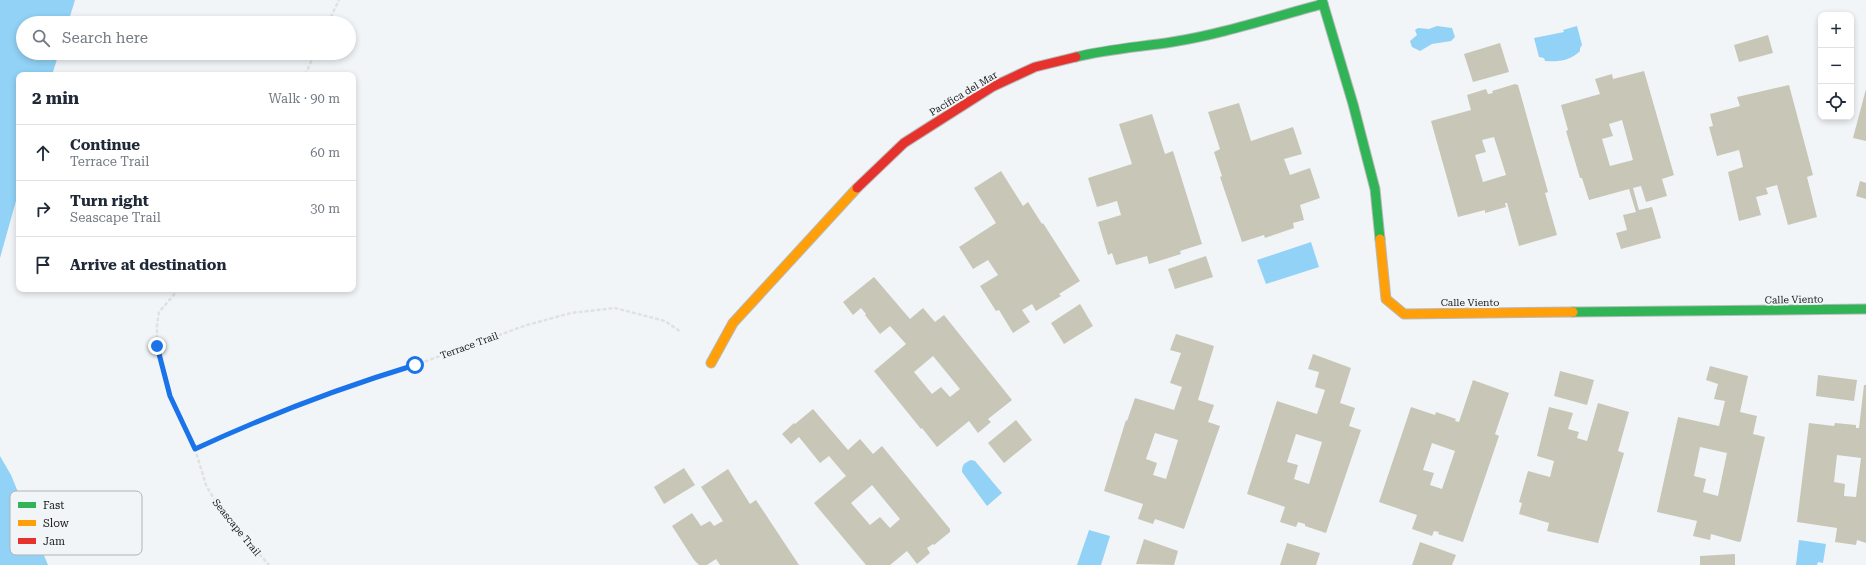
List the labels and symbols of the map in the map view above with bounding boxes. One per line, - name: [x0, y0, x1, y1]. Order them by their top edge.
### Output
- street label: Pacifica del Mar: [927, 69, 999, 118]
- street label: Calle Viento: [1765, 293, 1823, 306]
- street label: Calle Viento: [1441, 297, 1499, 308]
- street label: Terrace Trail: [439, 330, 500, 361]
- route end: [148, 337, 166, 355]
- route start: [406, 356, 424, 374]
- legend: [10, 491, 142, 555]
- street label: Seascape Trail: [210, 497, 263, 558]
- text: Fast: [43, 499, 64, 512]
- text: Slow: [43, 517, 70, 530]
- text: Jam: [43, 535, 65, 548]

